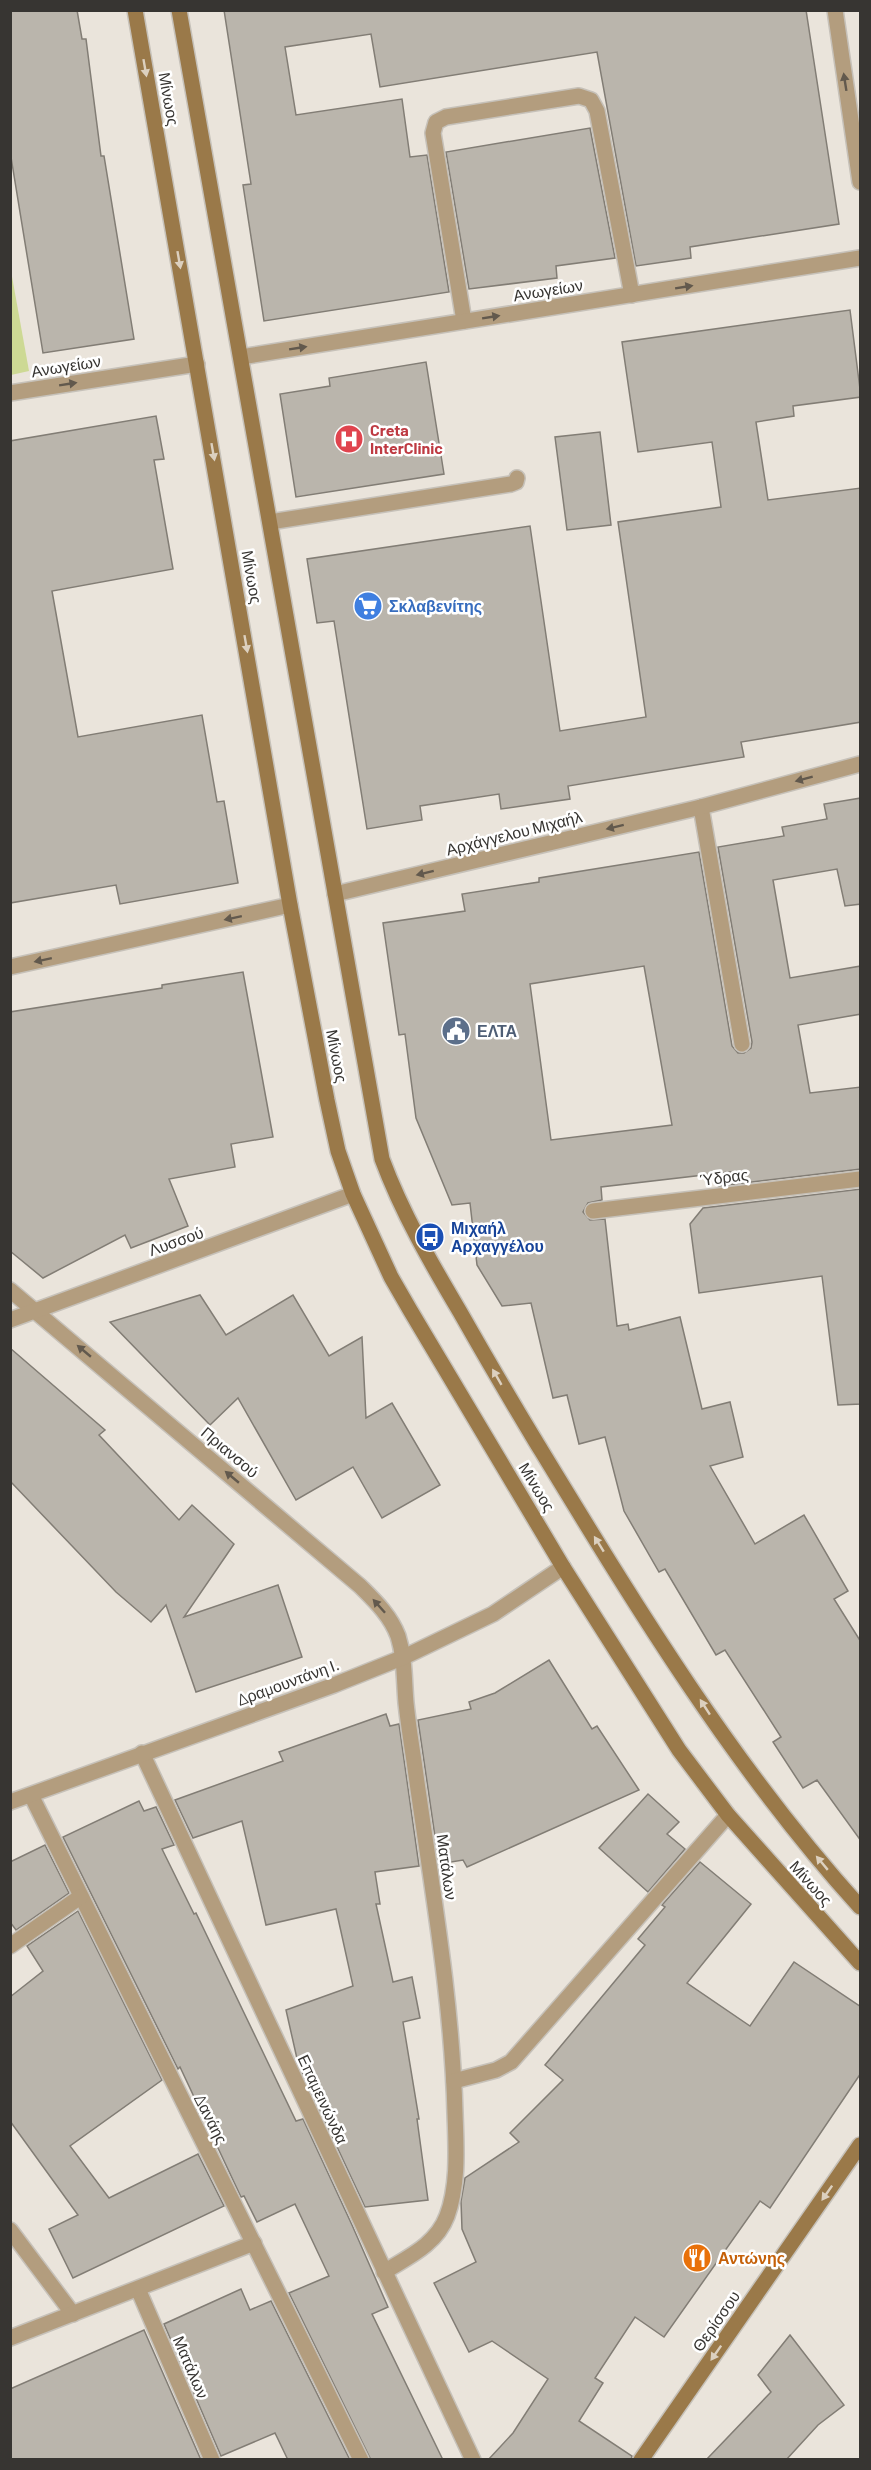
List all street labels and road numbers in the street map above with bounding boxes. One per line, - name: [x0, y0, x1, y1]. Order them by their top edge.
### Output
- street label: Μίνωος: [155, 71, 184, 127]
- street label: Ανωγείων: [512, 275, 584, 304]
- street label: Ανωγείων: [30, 351, 102, 380]
- street label: Μίνωος: [238, 549, 267, 605]
- street label: Αρχάγγελου Μιχαήλ: [444, 806, 584, 859]
- street label: Μίνωος: [323, 1028, 352, 1084]
- street label: Ύδρας: [699, 1164, 750, 1189]
- street label: Λυσσού: [146, 1222, 206, 1259]
- street label: Πριανσού: [198, 1422, 263, 1481]
- street label: Μίνωος: [515, 1459, 560, 1515]
- street label: Δραμουντάνη Ι.: [234, 1654, 341, 1709]
- street label: Ματάλων: [433, 1833, 462, 1901]
- street label: Μίνωος: [786, 1856, 837, 1909]
- street label: Επαμεινώνδα: [294, 2051, 352, 2146]
- street label: Δανάης: [191, 2091, 232, 2147]
- street label: Θερίσσου: [688, 2287, 743, 2355]
- street label: Ματάλων: [170, 2333, 213, 2401]

